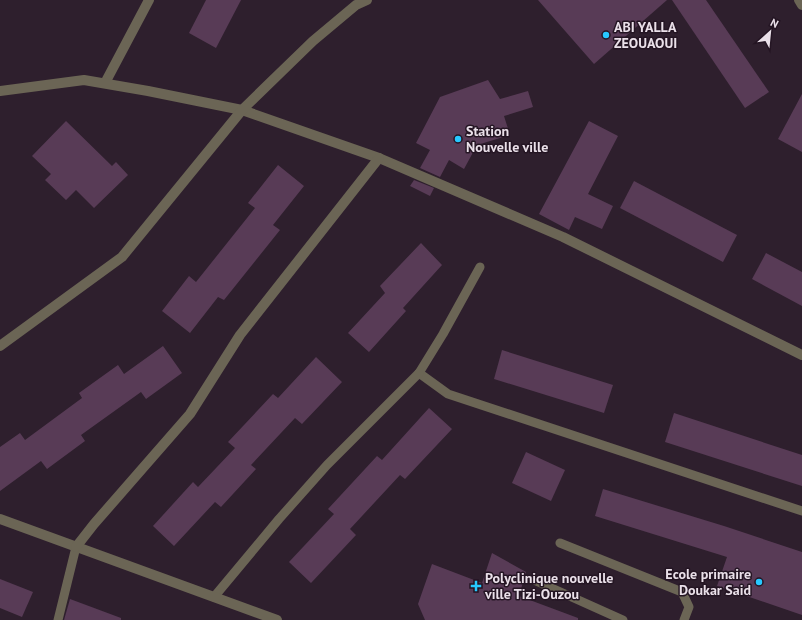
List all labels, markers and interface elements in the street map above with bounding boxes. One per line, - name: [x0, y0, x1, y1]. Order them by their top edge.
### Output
- north arrow: [750, 12, 790, 52]
- text: N: [768, 15, 781, 31]
- place label: ABI YALLA ZEOUAOUI: [614, 18, 677, 52]
- marker: ABI YALLA ZEOUAOUI: [601, 30, 611, 40]
- place label: Station Nouvelle ville: [466, 122, 548, 156]
- marker: Station Nouvelle ville: [453, 134, 463, 144]
- place label: Ecole primaire Doukar Said: [665, 565, 751, 599]
- place label: Polyclinique nouvelle ville Tizi-Ouzou: [484, 569, 613, 603]
- marker: Ecole primaire Doukar Said: [754, 577, 764, 587]
- marker: Polyclinique nouvelle ville Tizi-Ouzou: [470, 580, 482, 592]

